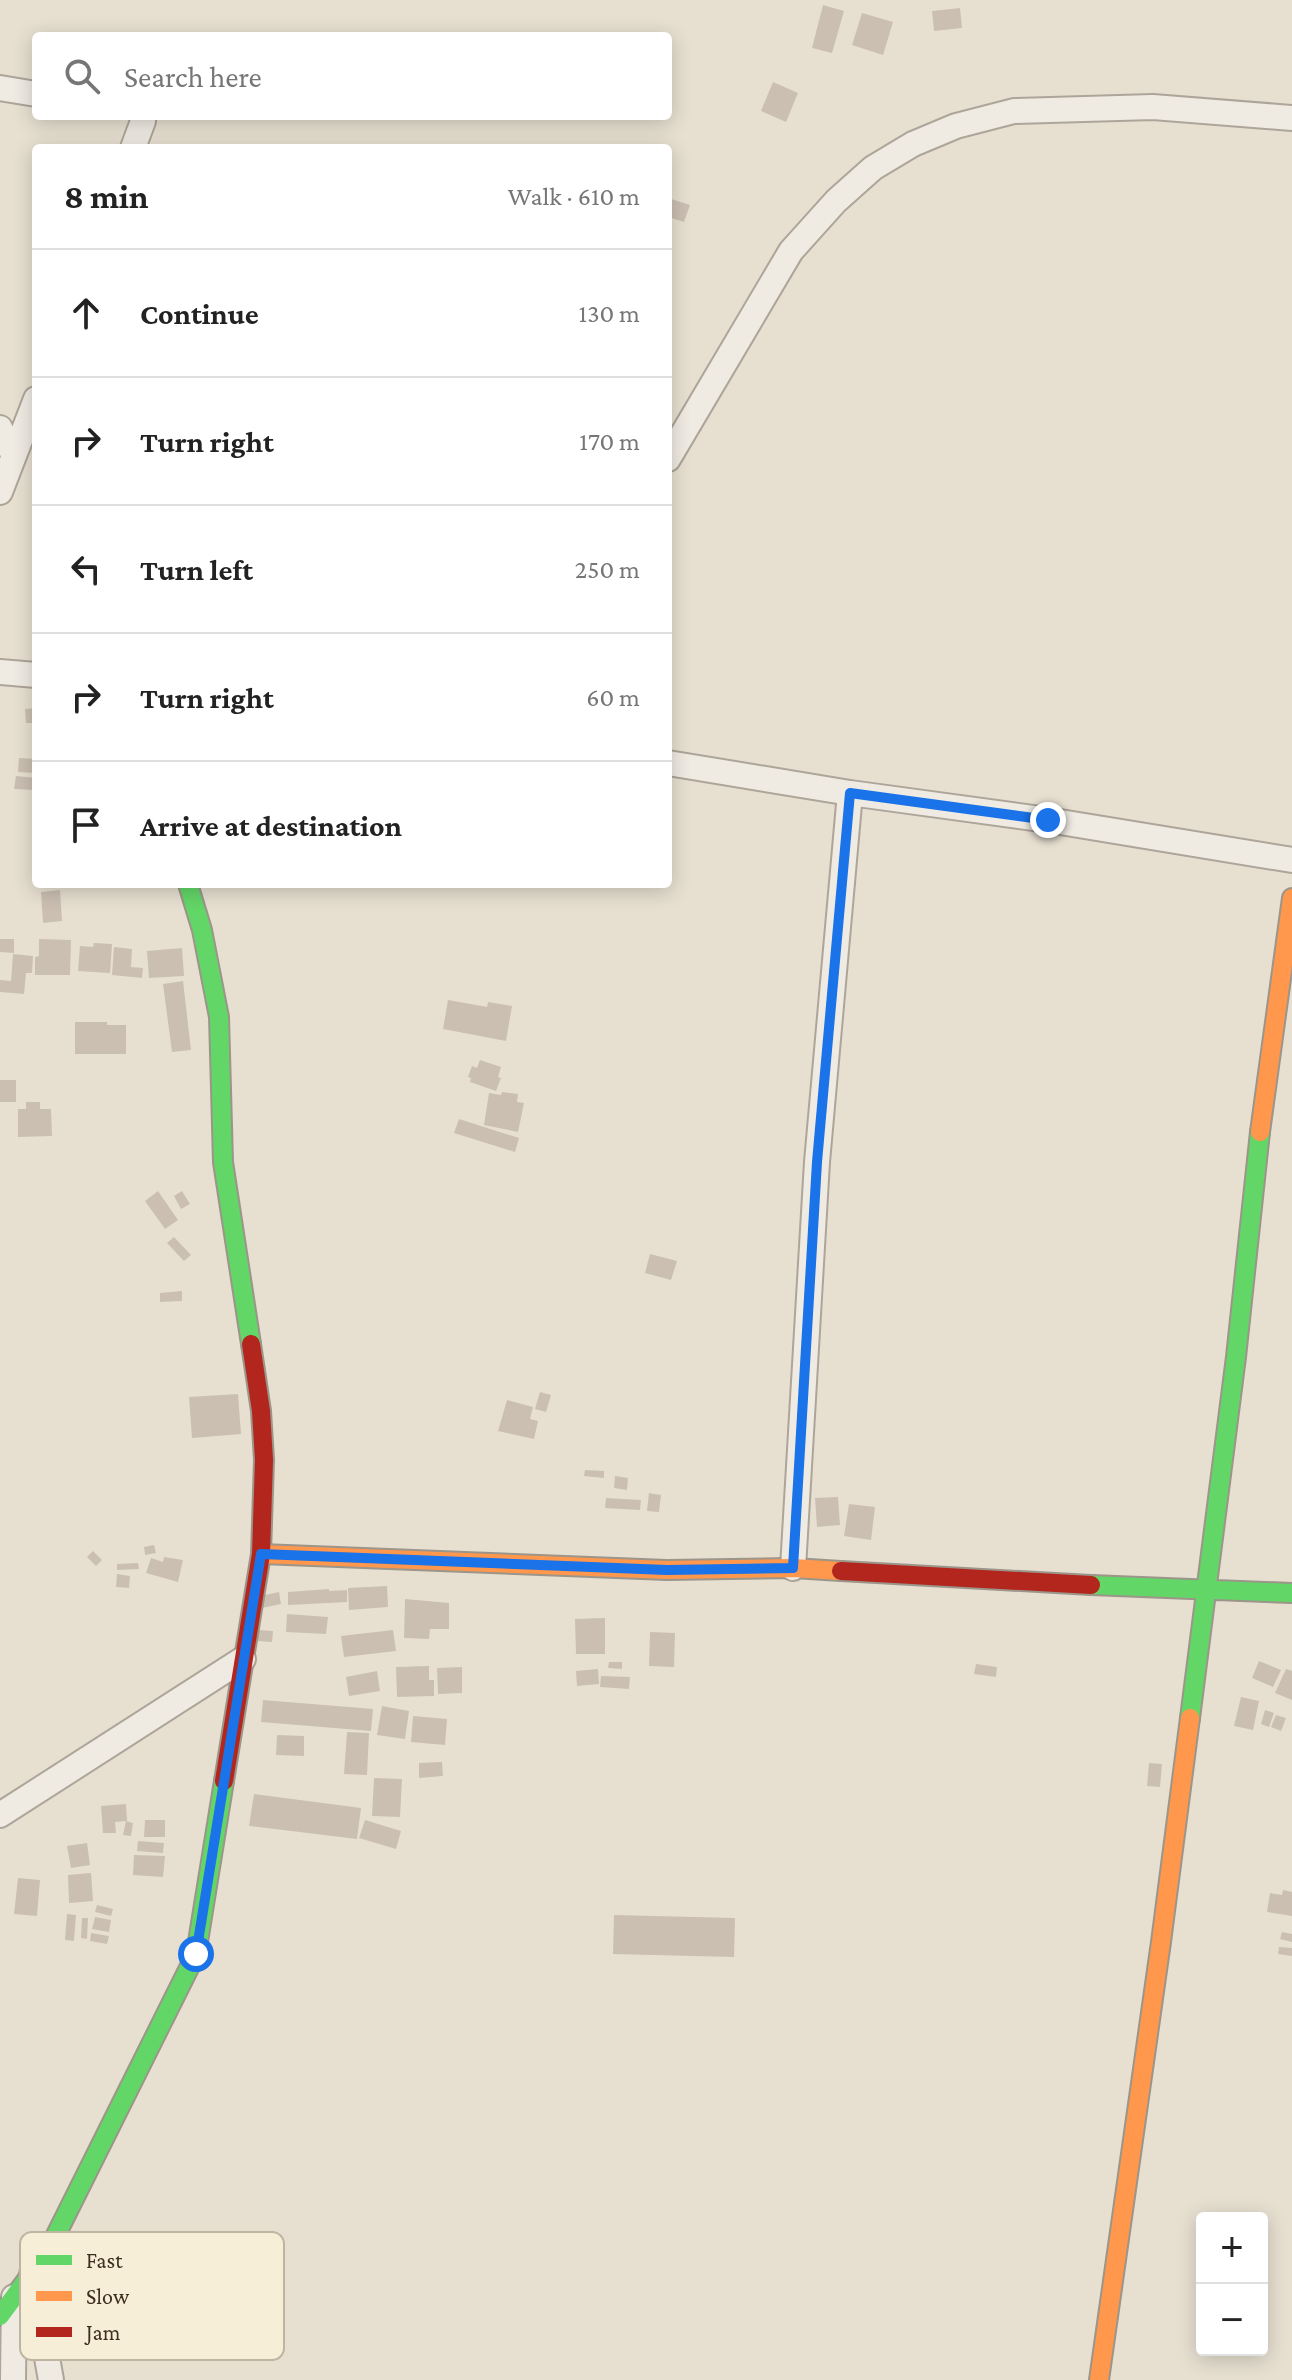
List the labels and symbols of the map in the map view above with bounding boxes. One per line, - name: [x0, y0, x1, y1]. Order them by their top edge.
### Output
- route end: [1030, 802, 1066, 838]
- route start: [178, 1936, 214, 1972]
- legend: [20, 2232, 284, 2360]
- text: Fast: [86, 2248, 123, 2273]
- text: Slow: [86, 2284, 130, 2309]
- text: Jam: [84, 2320, 121, 2345]

